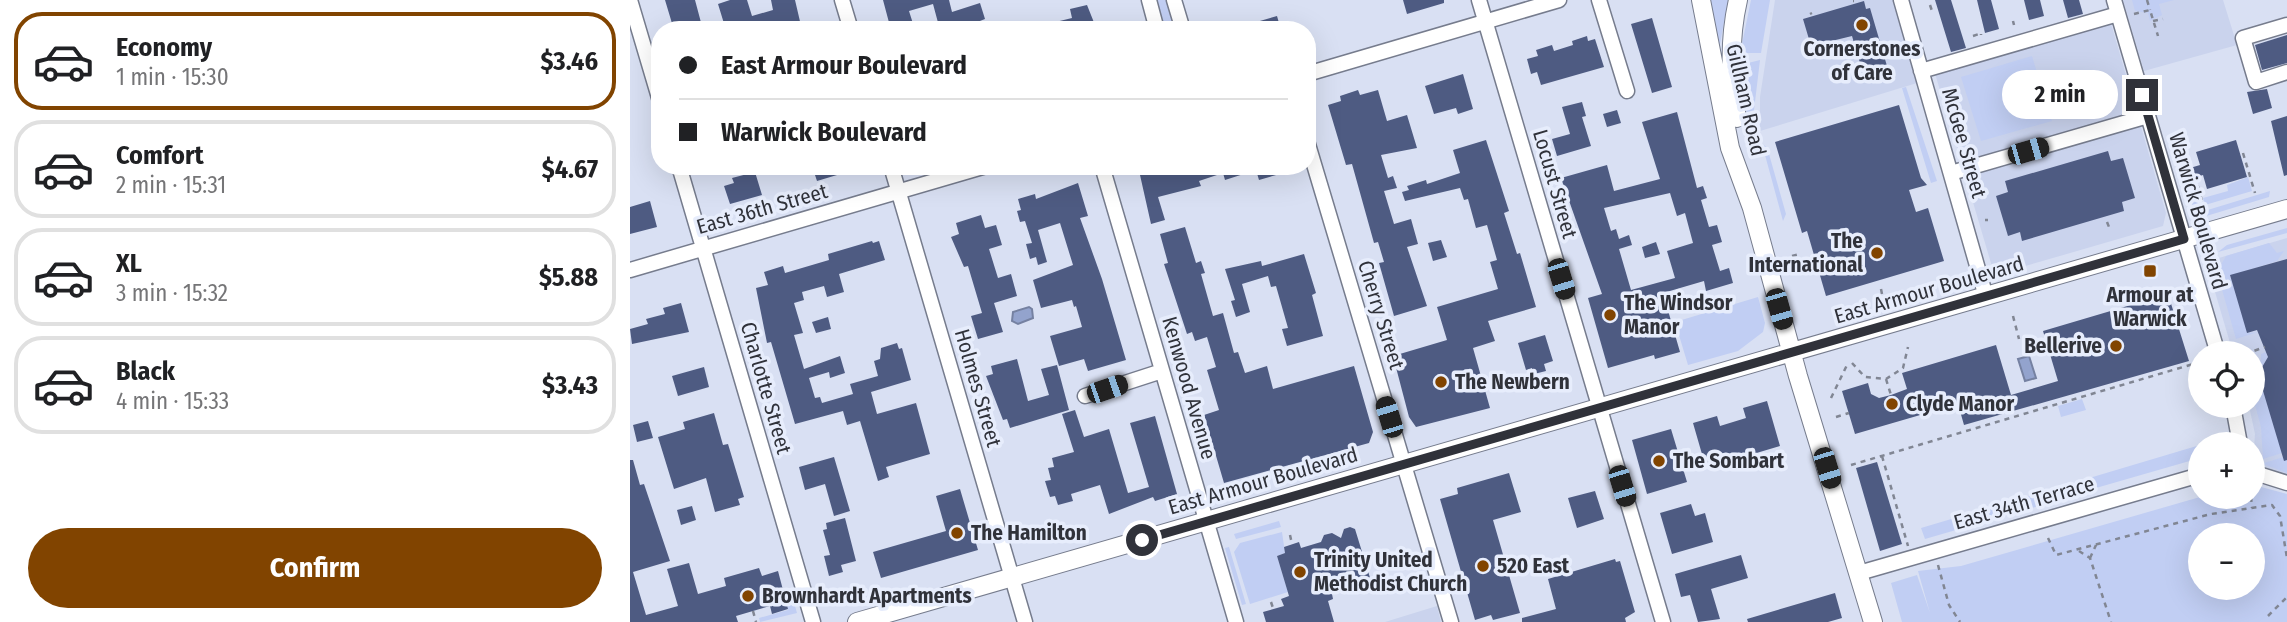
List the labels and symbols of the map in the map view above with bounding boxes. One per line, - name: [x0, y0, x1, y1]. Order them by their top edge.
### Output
- marker: Cornerstones of Care: [1854, 17, 1870, 33]
- place label: Cornerstones of Care: [1804, 36, 1920, 86]
- street label: Gillham Road: [1720, 41, 1772, 159]
- callout: 2 min: [2002, 70, 2118, 119]
- route end: [2126, 79, 2158, 111]
- street label: McGee Street: [1936, 85, 1992, 201]
- street label: Locust Street: [1527, 127, 1583, 242]
- street label: Warwick Boulevard: [2163, 130, 2233, 292]
- car: [2005, 135, 2052, 167]
- street label: East 36th Street: [694, 178, 831, 240]
- place label: The International: [1749, 228, 1863, 278]
- marker: The International: [1869, 245, 1885, 261]
- street label: East Armour Boulevard: [1831, 251, 2027, 329]
- car: [1545, 256, 1578, 302]
- street label: Cherry Street: [1352, 257, 1410, 373]
- marker: Armour at Warwick: [2142, 263, 2158, 279]
- place label: Armour at Warwick: [2105, 282, 2194, 332]
- car: [1764, 286, 1795, 332]
- place label: The Windsor Manor: [1624, 290, 1733, 340]
- marker: The Windsor Manor: [1602, 307, 1618, 323]
- street label: Kenwood Avenue: [1156, 314, 1222, 462]
- street label: Charlotte Street: [735, 319, 797, 457]
- street label: Holmes Street: [949, 326, 1007, 450]
- place label: Bellerive: [2024, 333, 2102, 359]
- marker: Bellerive: [2108, 338, 2124, 354]
- place label: The Newbern: [1455, 369, 1570, 395]
- car: [1084, 372, 1131, 406]
- marker: The Newbern: [1433, 374, 1449, 390]
- place label: Clyde Manor: [1906, 391, 2014, 417]
- car: [1373, 394, 1406, 440]
- marker: Clyde Manor: [1884, 396, 1900, 412]
- street label: East Armour Boulevard: [1165, 442, 1361, 520]
- car: [1811, 445, 1844, 491]
- place label: The Sombart: [1673, 448, 1785, 474]
- marker: The Sombart: [1651, 453, 1667, 469]
- car: [1606, 463, 1639, 509]
- street label: East 34th Terrace: [1951, 471, 2097, 535]
- place label: The Hamilton: [971, 520, 1087, 546]
- route start: [1126, 524, 1158, 556]
- marker: The Hamilton: [949, 525, 965, 541]
- place label: Trinity United Methodist Church: [1314, 547, 1467, 597]
- place label: 520 East: [1497, 553, 1570, 579]
- marker: 520 East: [1475, 558, 1491, 574]
- marker: Trinity United Methodist Church: [1292, 564, 1308, 580]
- place label: Brownhardt Apartments: [762, 583, 972, 609]
- marker: Brownhardt Apartments: [740, 588, 756, 604]

